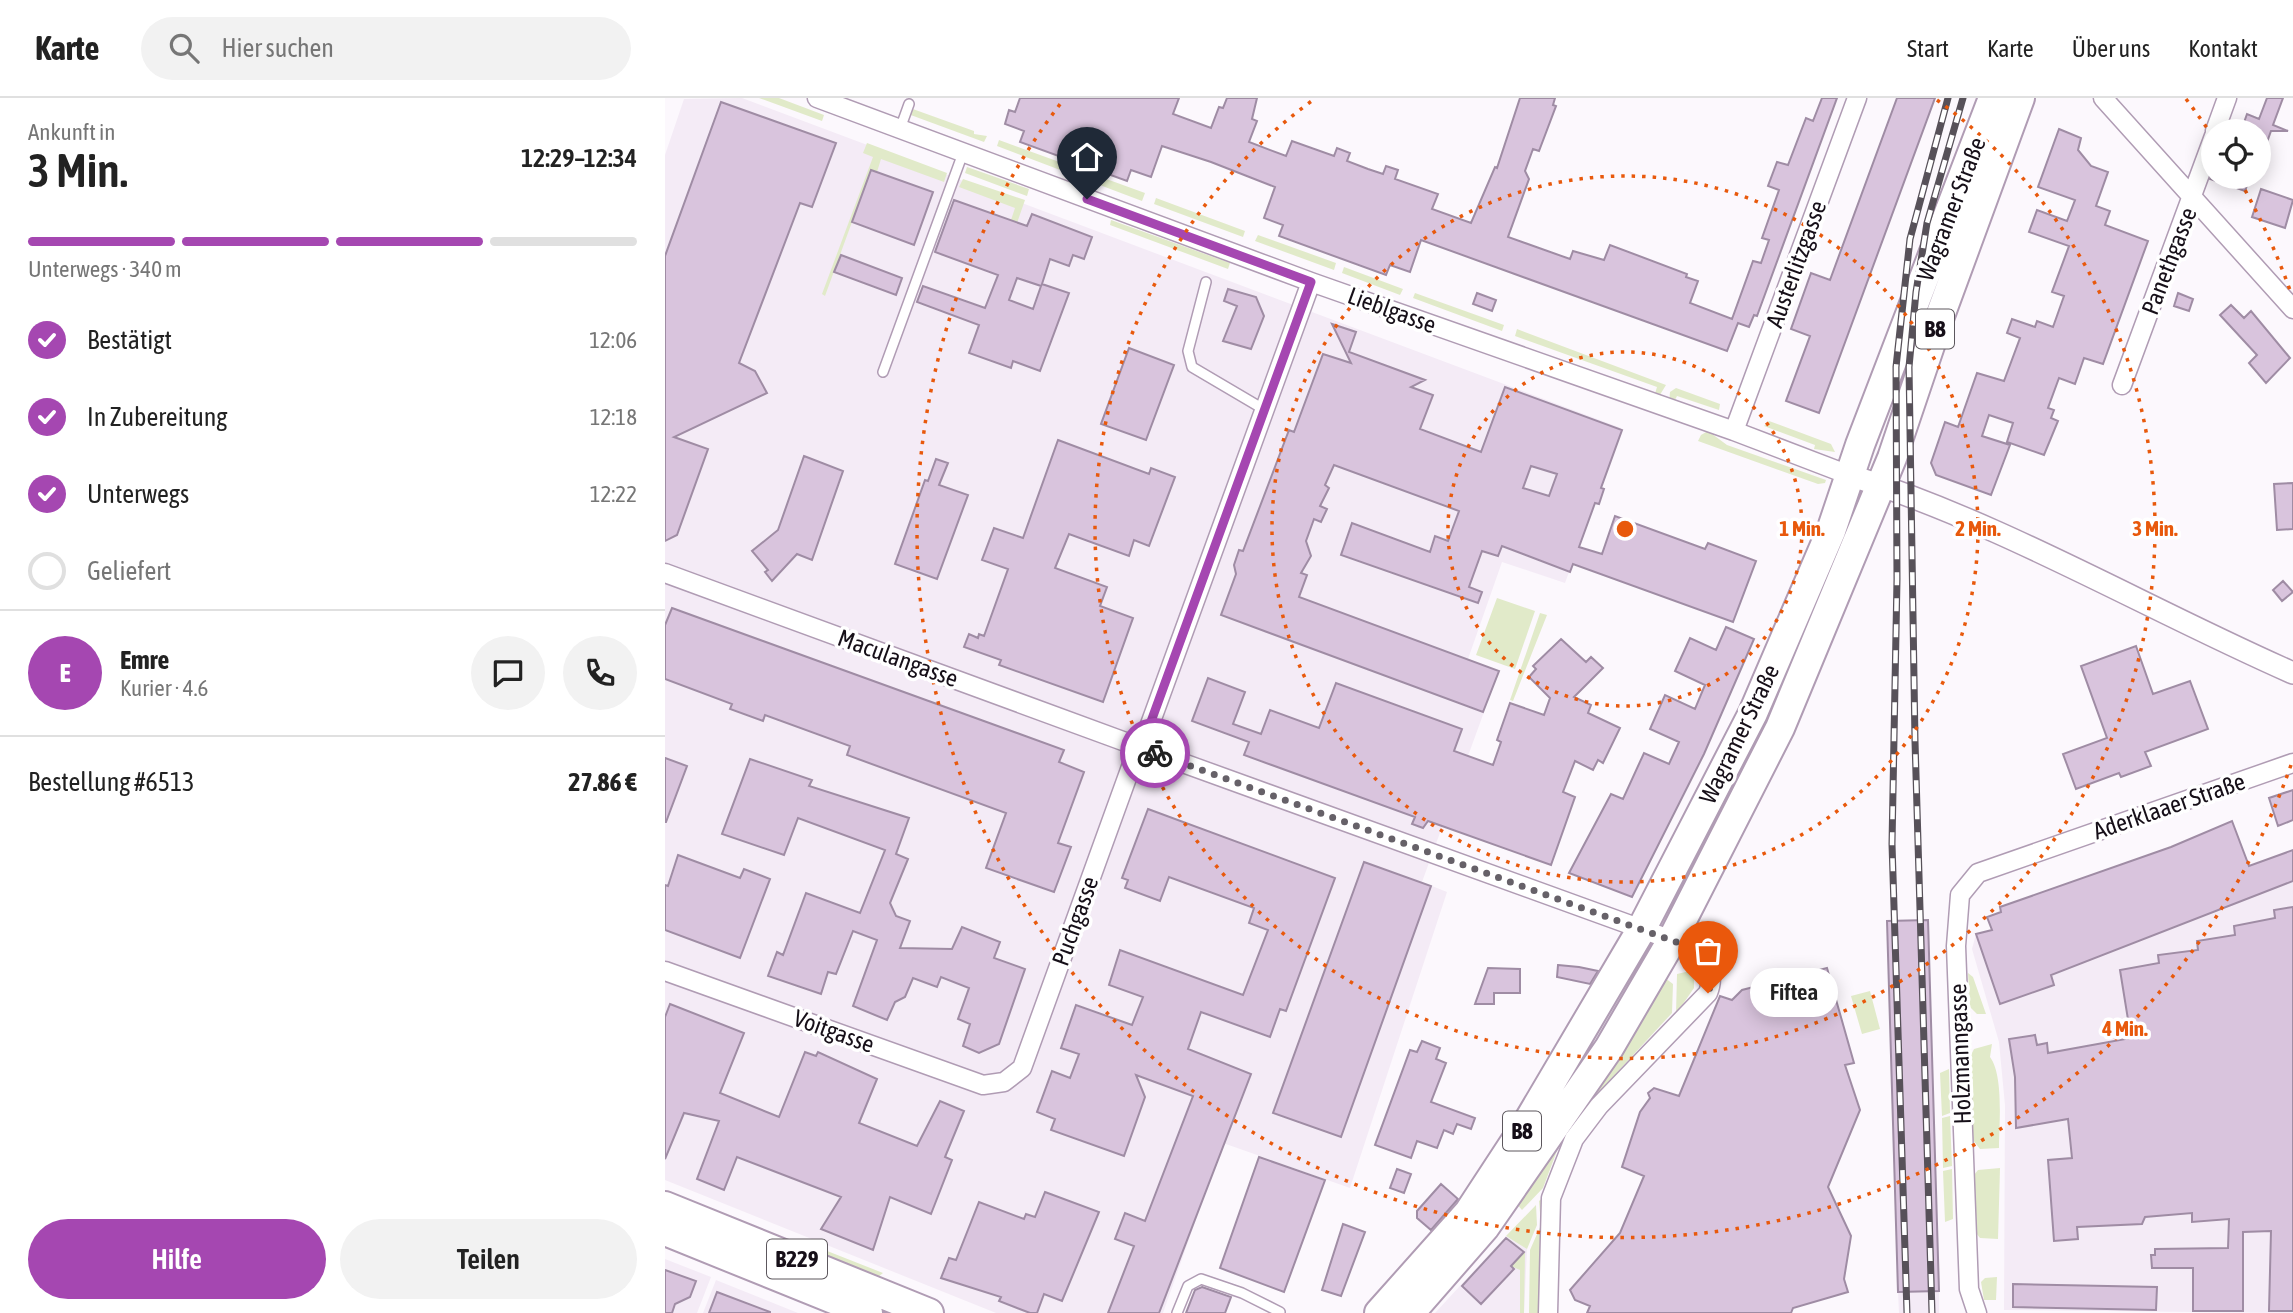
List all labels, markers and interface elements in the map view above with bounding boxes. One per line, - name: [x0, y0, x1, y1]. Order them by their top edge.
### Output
- search box: [141, 17, 631, 80]
- text: Karte: [35, 29, 99, 67]
- icon: search: [165, 29, 203, 67]
- text: Hier suchen: [221, 33, 334, 63]
- text: Start: [1907, 35, 1949, 62]
- text: Karte: [1987, 35, 2034, 62]
- text: Über uns: [2072, 35, 2150, 62]
- text: Kontakt: [2188, 35, 2258, 62]
- text: Ankunft in: [28, 119, 115, 145]
- map controls: [2201, 119, 2271, 189]
- button: locate: [2201, 119, 2271, 189]
- pin: [1057, 127, 1117, 199]
- street label: Wagramer Straße: [1911, 133, 1991, 285]
- icon: home: [1068, 138, 1106, 176]
- text: 12:29–12:34: [521, 143, 637, 173]
- text: 3 Min.: [28, 144, 128, 197]
- street label: Austerlitzgasse: [1761, 197, 1831, 331]
- street label: Panethgasse: [2136, 204, 2202, 318]
- text: Unterwegs · 340 m: [28, 256, 182, 282]
- street label: Lieblgasse: [1344, 282, 1440, 338]
- road number: B8: [1916, 310, 1954, 348]
- icon: check: [28, 321, 66, 359]
- text: Bestätigt: [87, 325, 172, 355]
- text: 12:06: [589, 327, 637, 353]
- icon: check: [28, 398, 66, 436]
- text: In Zubereitung: [87, 402, 227, 432]
- text: 12:18: [590, 404, 637, 430]
- icon: check: [28, 475, 66, 513]
- text: Unterwegs: [87, 479, 189, 509]
- text: 12:22: [590, 481, 637, 507]
- text: 1 Min.: [1779, 516, 1825, 540]
- text: 2 Min.: [1955, 516, 2001, 540]
- text: 3 Min.: [2132, 516, 2178, 540]
- centre of rings: [1613, 517, 1637, 541]
- text: Geliefert: [87, 556, 171, 586]
- street label: Maculangasse: [834, 624, 962, 692]
- button: chat: [471, 636, 545, 710]
- button: phone: [563, 636, 637, 710]
- text: Emre: [120, 645, 169, 675]
- text: E: [59, 658, 71, 688]
- street label: Wagramer Straße: [1694, 660, 1784, 808]
- text: Kurier · 4.6: [120, 675, 208, 701]
- courier: [1120, 718, 1190, 788]
- icon: bike: [1136, 734, 1174, 772]
- text: Bestellung #6513: [28, 767, 194, 797]
- text: 27.86 €: [568, 767, 637, 797]
- street label: Aderklaaer Straße: [2090, 767, 2248, 845]
- street label: Puchgasse: [1046, 873, 1104, 969]
- pin: [1678, 921, 1738, 993]
- icon: bag: [1689, 932, 1727, 970]
- callout: Fiftea: [1750, 968, 1837, 1018]
- text: Fiftea: [1770, 979, 1818, 1005]
- street label: Holzmanngasse: [1944, 983, 1976, 1125]
- street label: Voitgasse: [790, 1004, 878, 1058]
- text: 4 Min.: [2101, 1016, 2148, 1040]
- road number: B8: [1503, 1112, 1541, 1150]
- button: Hilfe: [28, 1219, 326, 1299]
- button: Teilen: [340, 1219, 637, 1299]
- road number: B229: [767, 1240, 827, 1278]

